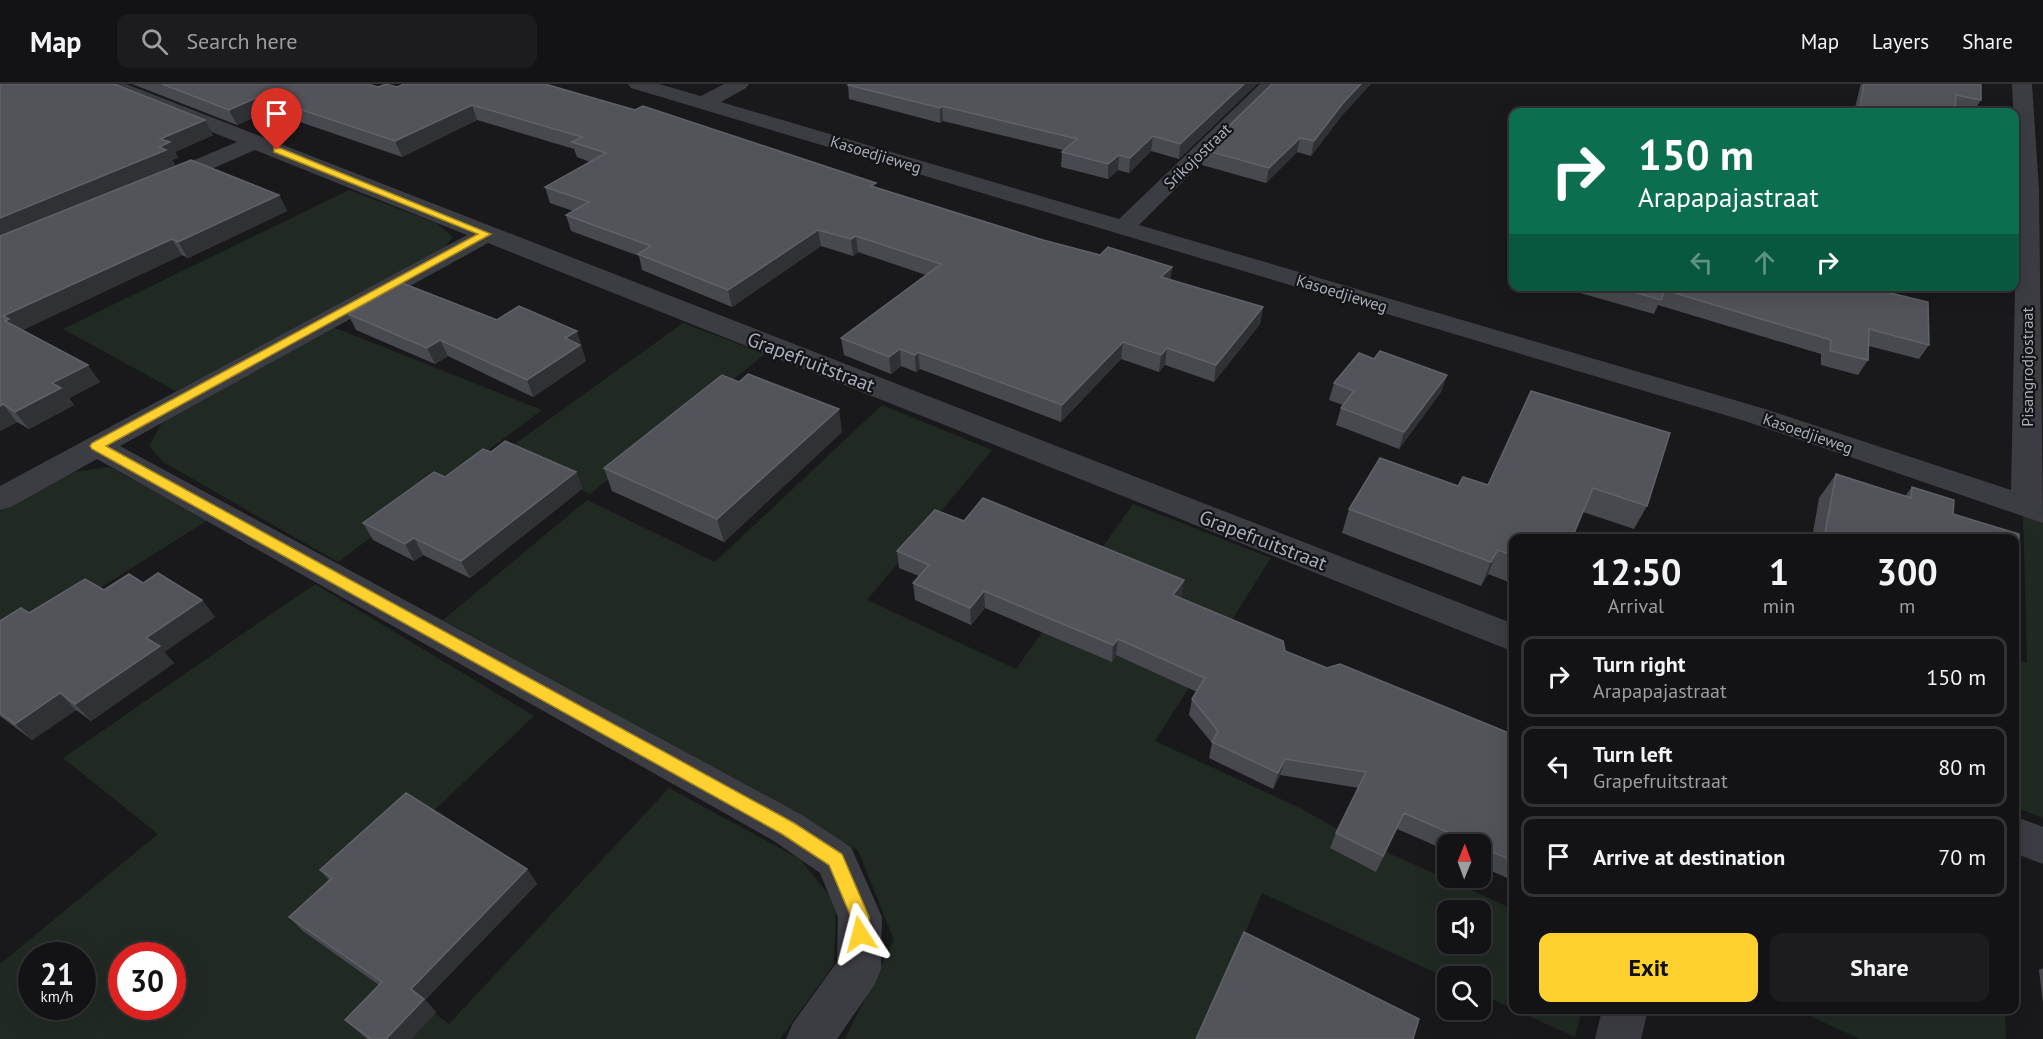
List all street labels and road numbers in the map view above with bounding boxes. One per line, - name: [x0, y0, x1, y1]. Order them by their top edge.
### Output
- street label: Srikojostraat: [1159, 119, 1235, 193]
- street label: Kasoedjieweg: [828, 131, 924, 177]
- street label: Kasoedjieweg: [1294, 270, 1390, 316]
- street label: Pisangrodjostraat: [2017, 307, 2037, 427]
- street label: Grapefruitstraat: [743, 326, 879, 398]
- street label: Kasoedjieweg: [1760, 408, 1856, 458]
- street label: Grapefruitstraat: [1195, 504, 1331, 576]

